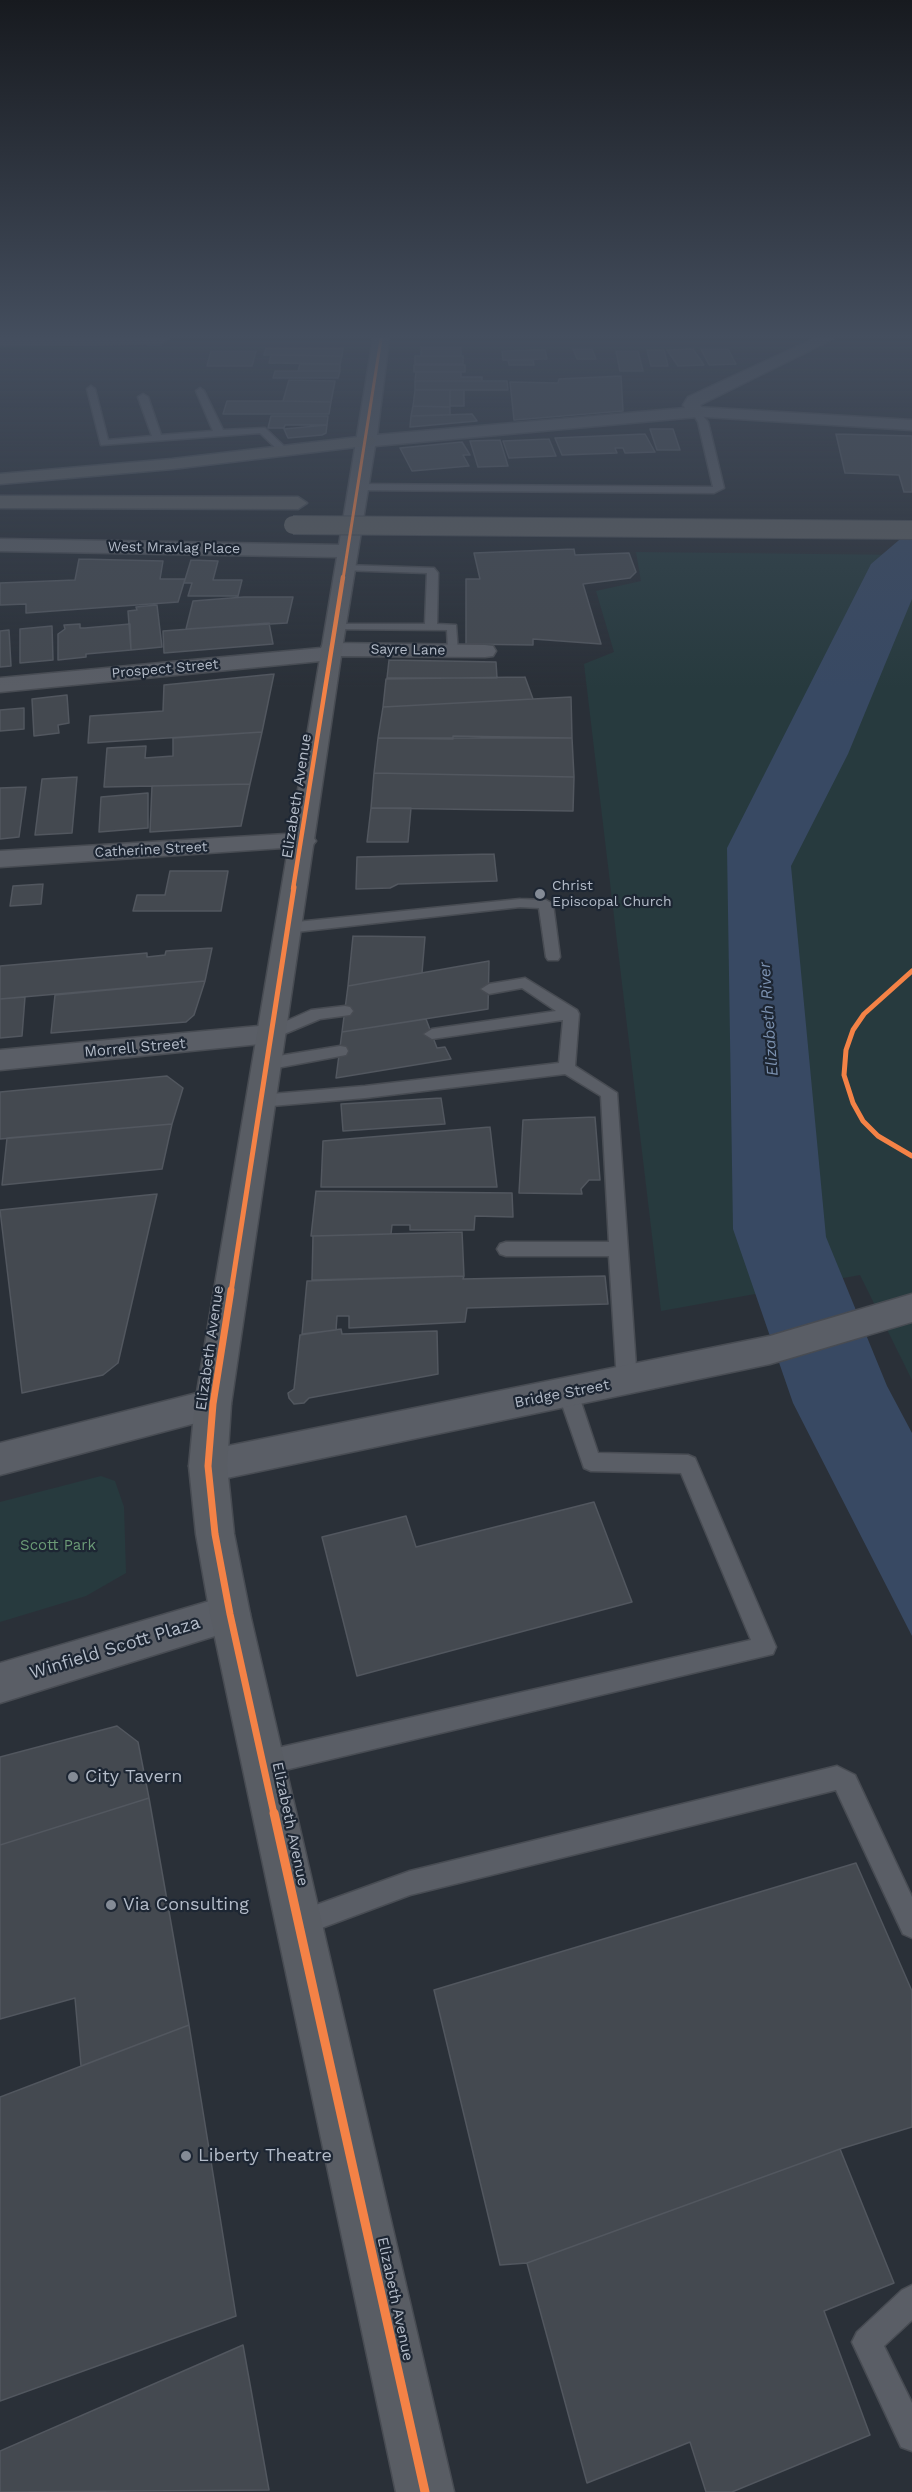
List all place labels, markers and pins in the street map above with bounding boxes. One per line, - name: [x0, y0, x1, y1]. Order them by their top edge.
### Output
- place label: Christ Episcopal Church: [552, 878, 672, 910]
- marker: Christ Episcopal Church: [533, 887, 547, 901]
- place label: City Tavern: [85, 1766, 182, 1788]
- marker: City Tavern: [66, 1770, 80, 1784]
- place label: Via Consulting: [123, 1894, 249, 1916]
- marker: Via Consulting: [104, 1898, 118, 1912]
- place label: Liberty Theatre: [198, 2145, 332, 2167]
- marker: Liberty Theatre: [179, 2149, 193, 2163]

